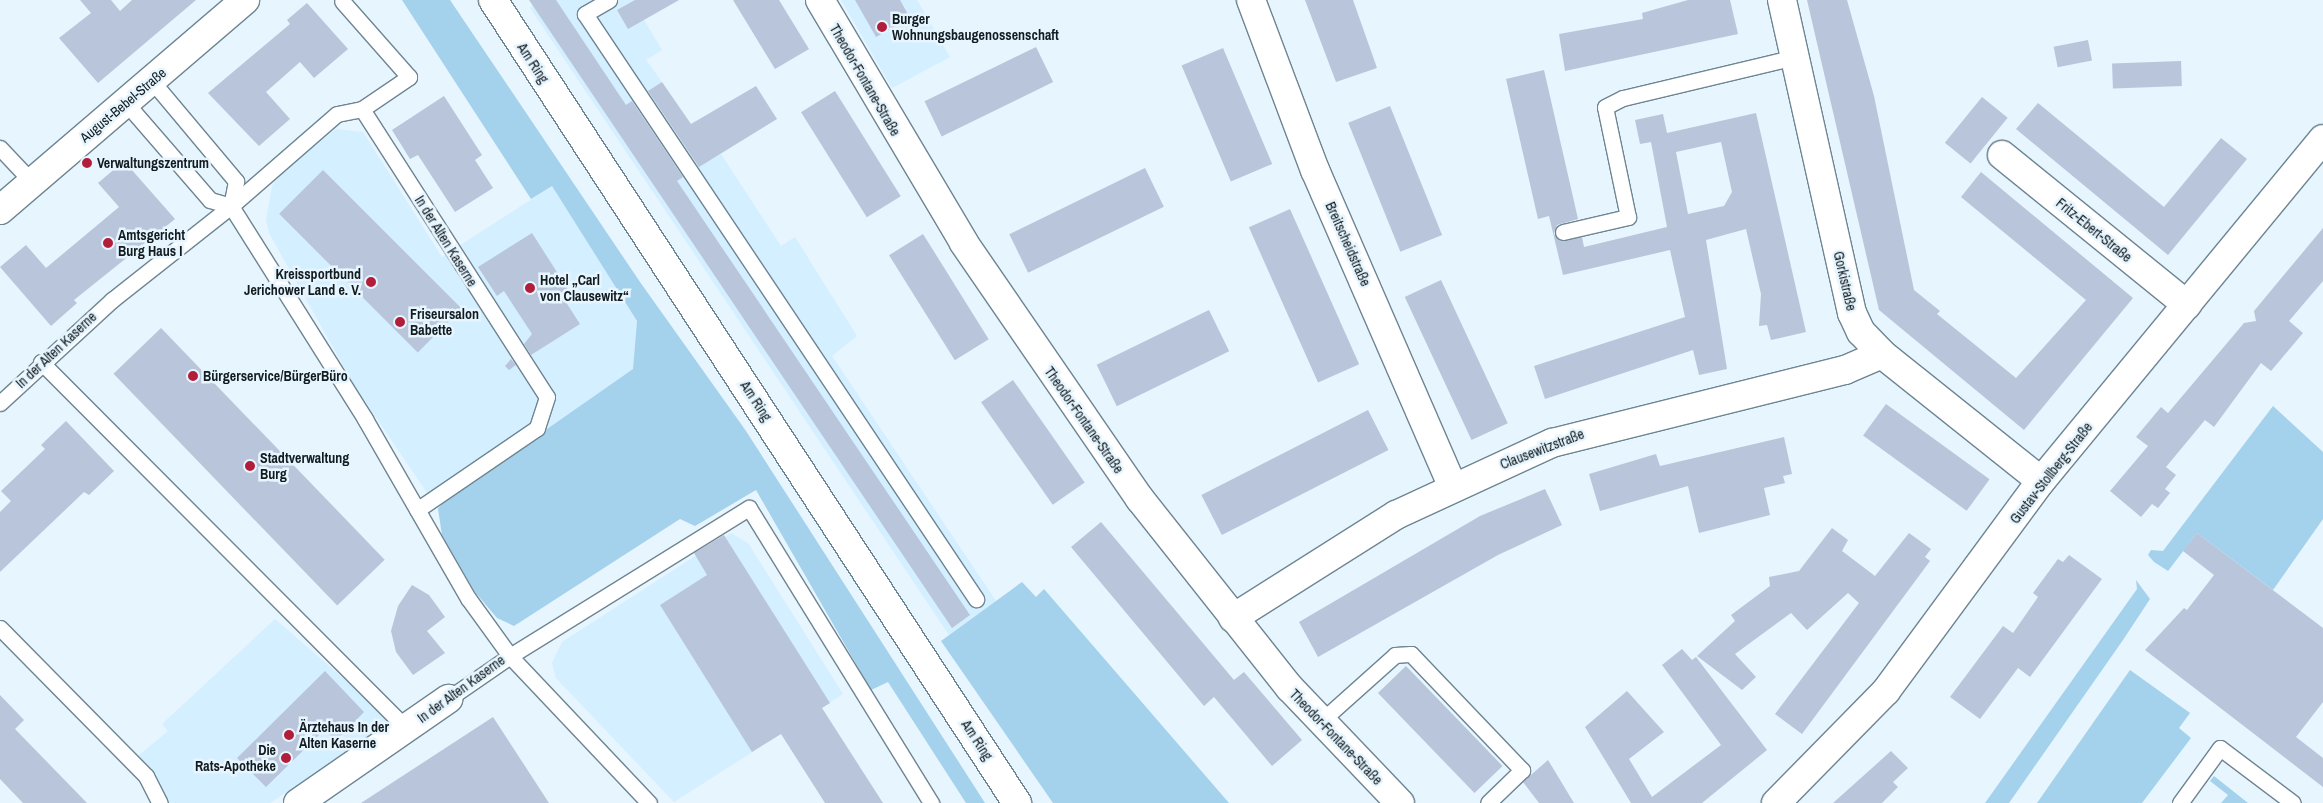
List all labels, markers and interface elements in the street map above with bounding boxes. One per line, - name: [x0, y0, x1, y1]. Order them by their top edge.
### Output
- place label: Burger Wohnungsbaugenossenschaft: [892, 11, 1059, 44]
- street label: Theodor-Fontane-Straße: [826, 21, 904, 139]
- marker: Burger Wohnungsbaugenossenschaft: [876, 21, 888, 33]
- street label: Am Ring: [514, 40, 552, 86]
- street label: August-Bebel-Straße: [77, 64, 169, 146]
- place label: Verwaltungszentrum: [97, 155, 209, 171]
- marker: Verwaltungszentrum: [81, 157, 93, 169]
- street label: In der Alten Kaserne: [411, 192, 481, 290]
- street label: Fritz-Ebert-Straße: [2053, 194, 2135, 266]
- street label: Breitscheidstraße: [1322, 199, 1374, 289]
- place label: Amtsgericht Burg Haus I: [118, 227, 185, 260]
- marker: Amtsgericht Burg Haus I: [102, 237, 114, 249]
- street label: Gorkistraße: [1830, 250, 1860, 312]
- place label: Kreissportbund Jerichower Land e. V.: [244, 266, 361, 298]
- place label: Hotel „Carl von Clausewitz“: [540, 272, 629, 304]
- marker: Kreissportbund Jerichower Land e. V.: [365, 276, 377, 288]
- marker: Hotel „Carl von Clausewitz“: [524, 282, 536, 294]
- place label: Friseursalon Babette: [410, 306, 479, 338]
- street label: In der Alten Kaserne: [12, 308, 100, 392]
- marker: Friseursalon Babette: [394, 316, 406, 328]
- street label: Theodor-Fontane-Straße: [1041, 363, 1127, 477]
- place label: Bürgerservice/BürgerBüro: [203, 368, 348, 384]
- marker: Bürgerservice/BürgerBüro: [187, 370, 199, 382]
- street label: Am Ring: [737, 378, 775, 424]
- street label: Gustav-Stollberg-Straße: [2006, 419, 2096, 527]
- street label: Clausewitzstraße: [1498, 425, 1586, 473]
- place label: Stadtverwaltung Burg: [260, 450, 349, 482]
- marker: Stadtverwaltung Burg: [244, 460, 256, 472]
- street label: In der Alten Kaserne: [414, 651, 508, 727]
- street label: Theodor-Fontane-Straße: [1286, 686, 1386, 788]
- street label: Am Ring: [958, 717, 996, 763]
- place label: Ärztehaus In der Alten Kaserne: [299, 719, 389, 752]
- marker: Ärztehaus In der Alten Kaserne: [283, 729, 295, 741]
- place label: Die Rats-Apotheke: [195, 742, 276, 774]
- marker: Die Rats-Apotheke: [280, 752, 292, 764]

